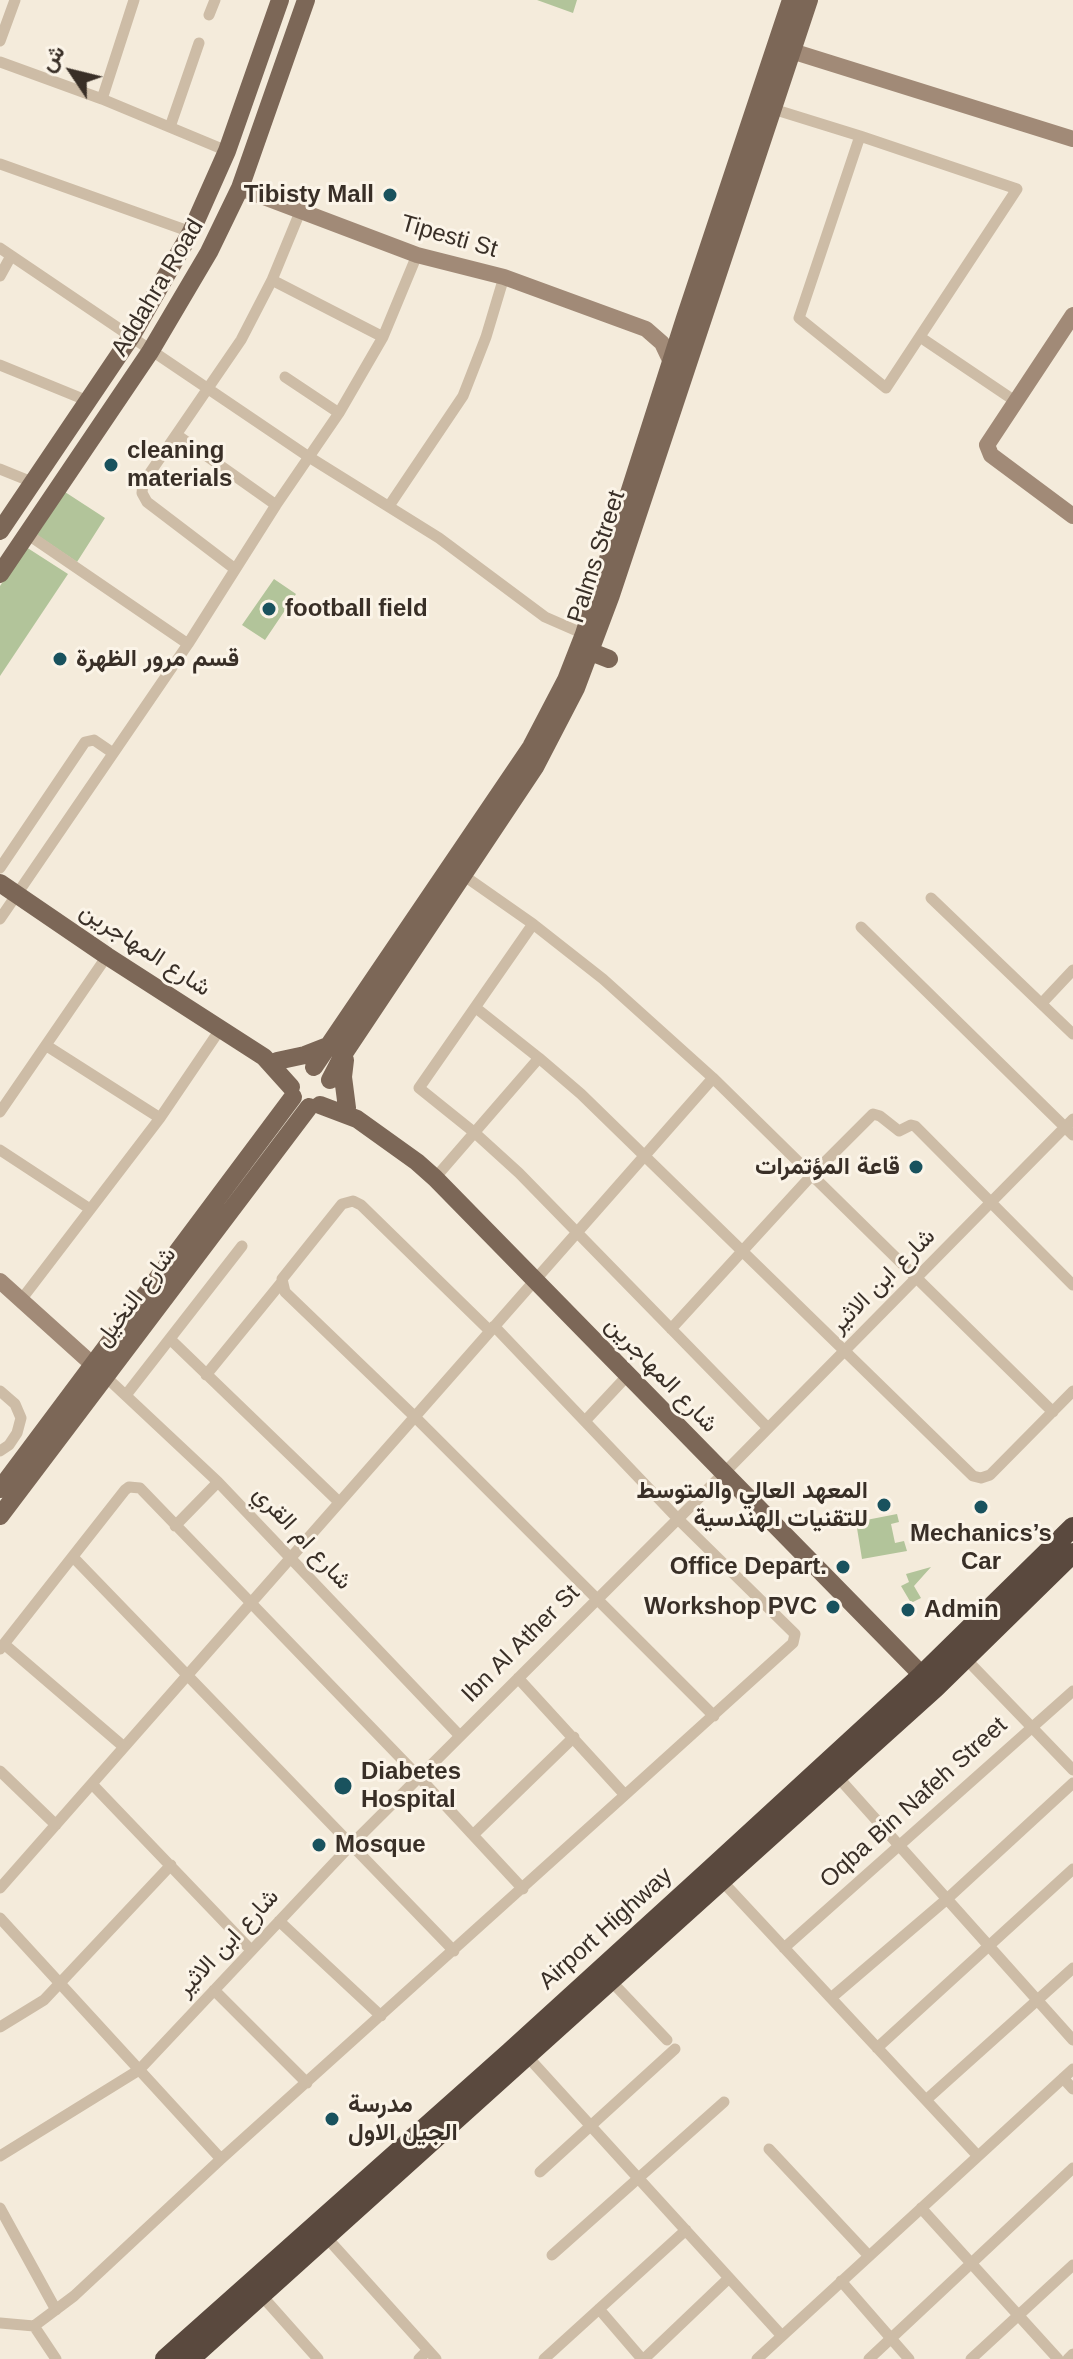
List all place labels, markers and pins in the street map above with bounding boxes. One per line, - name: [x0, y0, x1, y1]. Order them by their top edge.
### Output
- place label: Tibisty Mall: [244, 181, 374, 209]
- marker: Tibisty Mall: [381, 186, 399, 204]
- place label: cleaning materials: [127, 437, 232, 493]
- marker: cleaning materials: [102, 456, 120, 474]
- place label: football field: [285, 595, 428, 623]
- marker: football field: [260, 600, 278, 618]
- place label: قسم مرور الظهرة: [76, 645, 239, 673]
- marker: قسم مرور الظهرة: [51, 650, 69, 668]
- place label: قاعة المؤتمرات: [755, 1153, 900, 1181]
- marker: قاعة المؤتمرات: [907, 1158, 925, 1176]
- place label: المعهد العالي والمتوسط للتقنيات الهندسية: [636, 1477, 868, 1533]
- marker: المعهد العالي والمتوسط للتقنيات الهندسية: [875, 1496, 893, 1514]
- marker: Mechanics’s Car: [972, 1498, 990, 1516]
- place label: Mechanics’s Car: [910, 1520, 1052, 1576]
- place label: Office Depart.: [670, 1553, 827, 1581]
- marker: Office Depart.: [834, 1558, 852, 1576]
- place label: Workshop PVC: [644, 1593, 817, 1621]
- place label: Admin: [924, 1596, 999, 1624]
- marker: Workshop PVC: [824, 1598, 842, 1616]
- marker: Admin: [899, 1601, 917, 1619]
- place label: Diabetes Hospital: [361, 1758, 461, 1814]
- marker: Diabetes Hospital: [332, 1775, 354, 1797]
- place label: Mosque: [335, 1831, 426, 1859]
- marker: Mosque: [310, 1836, 328, 1854]
- place label: مدرسة الجيل الاول: [348, 2091, 458, 2147]
- marker: مدرسة الجيل الاول: [323, 2110, 341, 2128]

